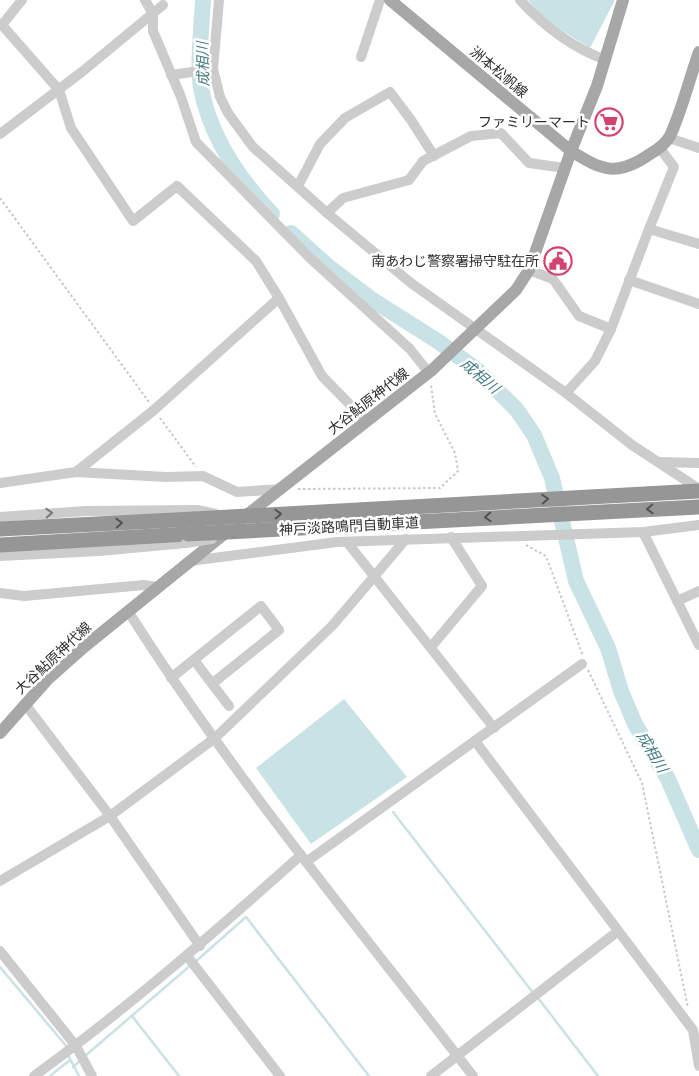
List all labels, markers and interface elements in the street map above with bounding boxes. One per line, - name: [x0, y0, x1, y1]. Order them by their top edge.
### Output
- water label: 成相川: [194, 39, 211, 87]
- street label: 洲本松帆線: [467, 43, 531, 101]
- supermarket icon: ファミリーマート: [594, 107, 624, 137]
- place label: ファミリーマート: [478, 114, 590, 130]
- public building icon: 南あわじ警察署掃守駐在所: [543, 246, 573, 276]
- place label: 南あわじ警察署掃守駐在所: [371, 253, 539, 269]
- water label: 成相川: [458, 355, 505, 398]
- street label: 大谷鮎原神代線: [324, 365, 412, 437]
- one-way arrow: [541, 494, 549, 505]
- one-way arrow: [646, 504, 654, 515]
- one-way arrow: [45, 508, 53, 519]
- one-way arrow: [274, 508, 282, 519]
- one-way arrow: [484, 512, 492, 523]
- street label: 神戸淡路鳴門自動車道: [279, 514, 419, 538]
- one-way arrow: [115, 517, 123, 528]
- street label: 大谷鮎原神代線: [12, 619, 94, 697]
- water label: 成相川: [634, 728, 672, 777]

